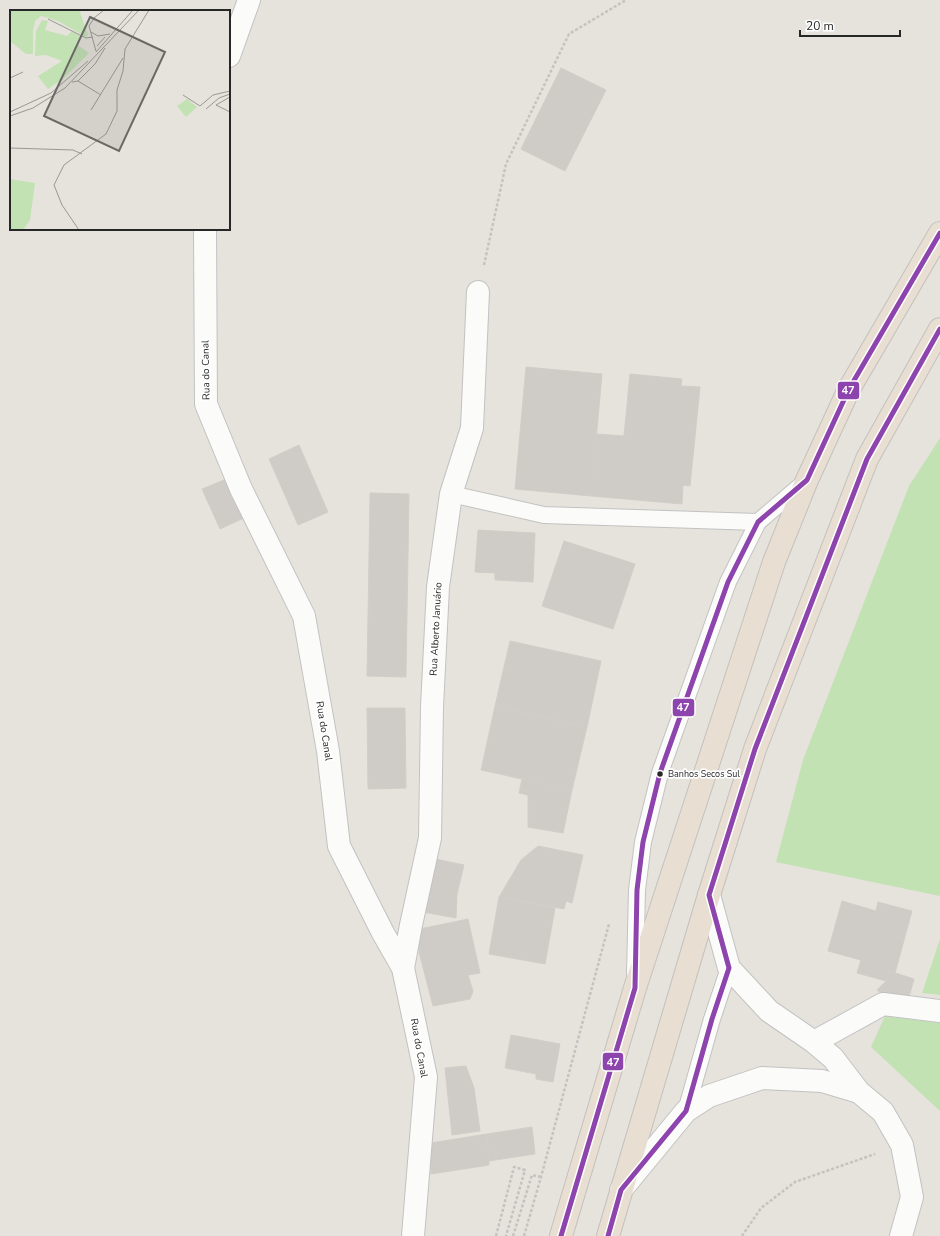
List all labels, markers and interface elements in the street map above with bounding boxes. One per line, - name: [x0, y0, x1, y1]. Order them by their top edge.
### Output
- inset map: [10, 10, 230, 230]
- scale bar: [800, 12, 900, 38]
- text: 20 m: [806, 18, 834, 34]
- street label: Rua do Canal: [198, 340, 214, 400]
- line badge: 47: [837, 381, 860, 400]
- text: 47: [841, 383, 855, 398]
- street label: Rua Alberto Januário: [427, 581, 445, 676]
- line badge: 47: [672, 698, 695, 717]
- street label: Rua do Canal: [312, 700, 336, 762]
- text: 47: [676, 700, 690, 715]
- place label: Banhos Secos Sul: [668, 768, 740, 780]
- marker: Banhos Secos Sul: [655, 769, 665, 779]
- street label: Rua do Canal: [407, 1017, 431, 1079]
- line badge: 47: [602, 1052, 624, 1071]
- text: 47: [606, 1055, 620, 1070]

